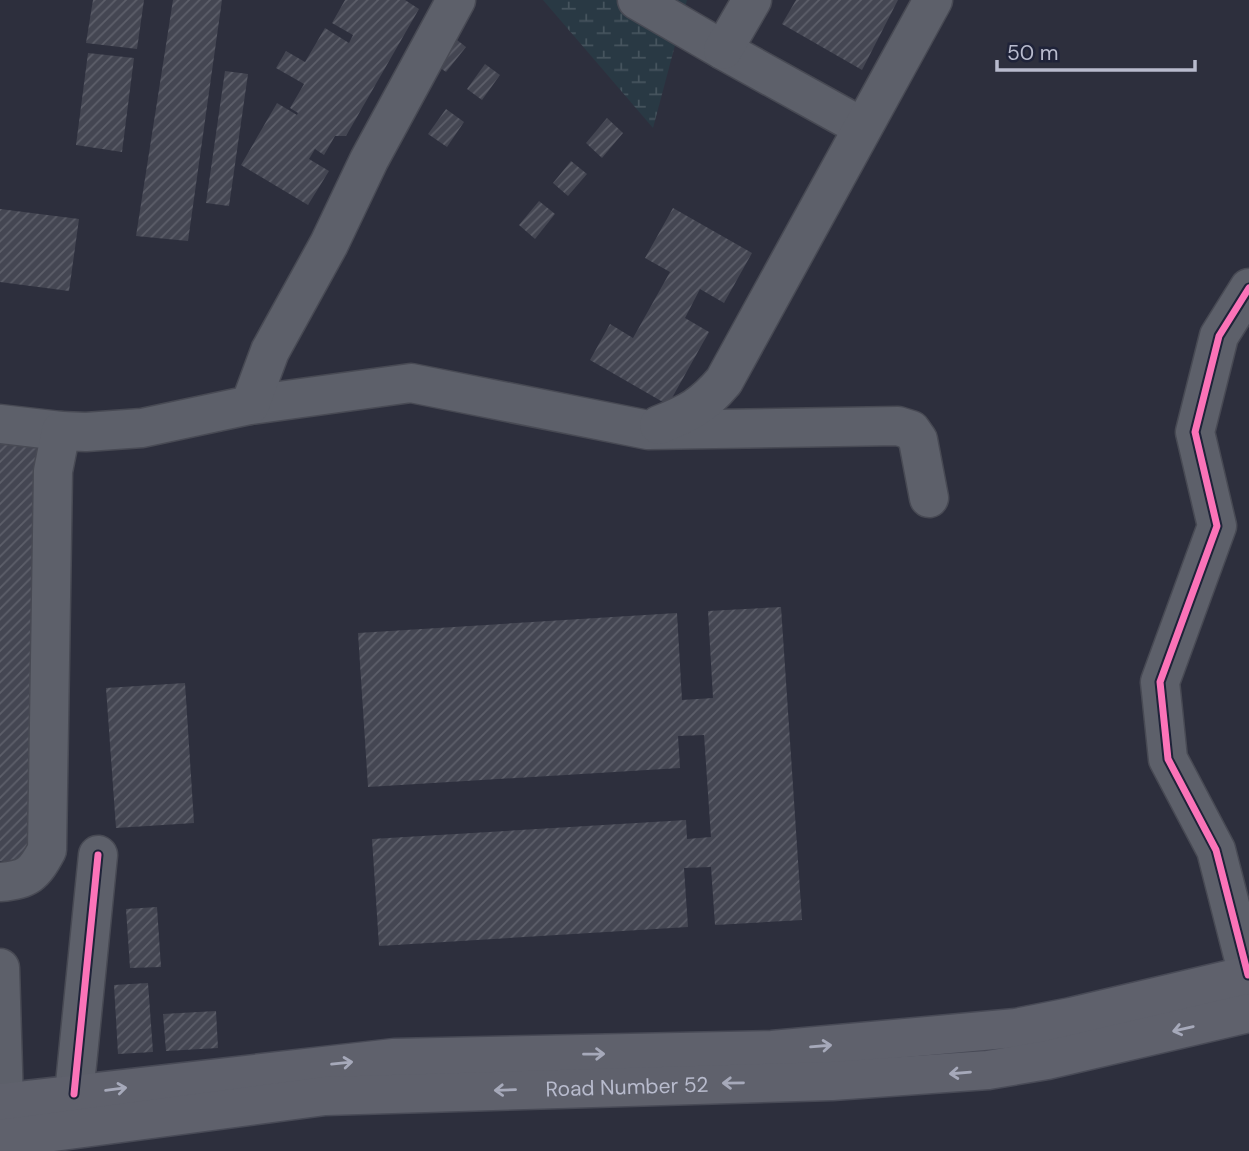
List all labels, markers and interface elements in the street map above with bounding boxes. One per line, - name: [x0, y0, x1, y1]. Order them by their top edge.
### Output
- scale bar: [997, 28, 1195, 72]
- text: 50 m: [1007, 39, 1058, 67]
- one-way arrow: [1172, 1022, 1195, 1036]
- one-way arrow: [810, 1039, 832, 1052]
- one-way arrow: [582, 1047, 605, 1060]
- one-way arrow: [331, 1057, 353, 1070]
- one-way arrow: [949, 1067, 971, 1080]
- street label: Road Number 52: [545, 1071, 709, 1103]
- one-way arrow: [721, 1077, 744, 1090]
- one-way arrow: [105, 1082, 127, 1095]
- one-way arrow: [494, 1083, 517, 1096]

